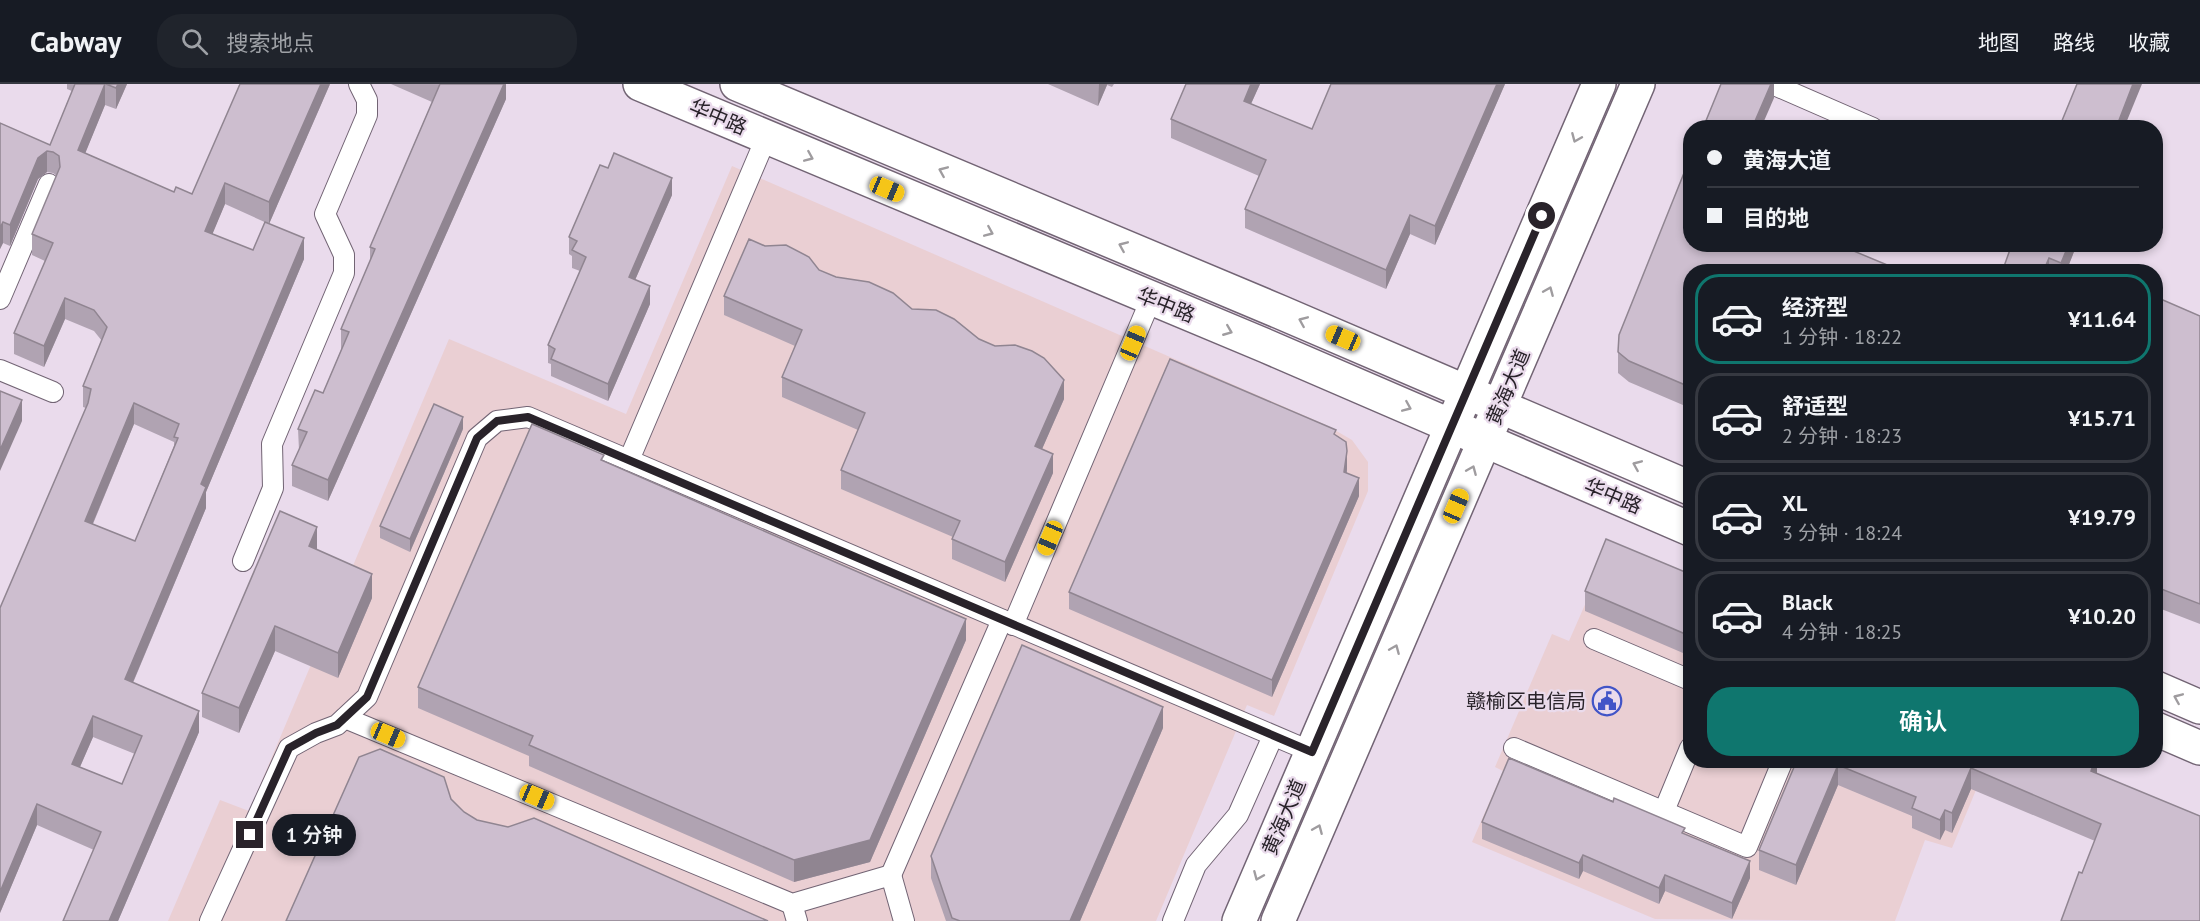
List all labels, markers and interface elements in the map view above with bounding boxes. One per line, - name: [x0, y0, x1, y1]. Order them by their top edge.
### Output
- search box: [157, 14, 577, 68]
- text: Cabway: [30, 23, 121, 60]
- icon: search: [178, 25, 211, 58]
- text: 搜索地点: [226, 29, 314, 57]
- text: 地图: [1978, 29, 2020, 56]
- text: 路线: [2053, 29, 2095, 56]
- text: 收藏: [2128, 29, 2170, 56]
- street label: 华中路: [685, 93, 751, 141]
- one-way arrow: [1571, 131, 1583, 142]
- text: 黄海大道: [1743, 146, 1831, 174]
- one-way arrow: [803, 150, 814, 162]
- one-way arrow: [939, 166, 950, 178]
- car: [867, 174, 907, 204]
- route start: [1528, 202, 1555, 229]
- text: 目的地: [1743, 204, 1809, 232]
- one-way arrow: [983, 225, 994, 237]
- one-way arrow: [1119, 241, 1130, 253]
- street label: 华中路: [1133, 282, 1199, 328]
- one-way arrow: [1542, 287, 1554, 298]
- icon: car: [1710, 292, 1764, 346]
- text: 经济型: [1782, 293, 1848, 321]
- text: ¥11.64: [2068, 305, 2136, 333]
- one-way arrow: [1299, 317, 1310, 329]
- car: [1118, 323, 1148, 363]
- car: [1323, 323, 1363, 353]
- one-way arrow: [1221, 324, 1232, 336]
- text: 1 分钟 · 18:22: [1782, 324, 1902, 350]
- street label: 黄海大道: [1480, 345, 1536, 429]
- icon: car: [1710, 391, 1764, 445]
- text: 舒适型: [1782, 392, 1848, 420]
- one-way arrow: [1401, 400, 1412, 412]
- text: ¥15.71: [2068, 404, 2136, 432]
- text: 2 分钟 · 18:23: [1782, 423, 1902, 449]
- one-way arrow: [1632, 460, 1643, 472]
- one-way arrow: [1465, 466, 1477, 477]
- street label: 华中路: [1580, 472, 1646, 520]
- car: [1441, 486, 1471, 526]
- text: XL: [1782, 489, 1807, 517]
- icon: car: [1710, 490, 1764, 544]
- text: ¥19.79: [2068, 503, 2136, 531]
- car: [1035, 518, 1065, 558]
- text: 3 分钟 · 18:24: [1782, 520, 1902, 546]
- text: Black: [1782, 588, 1833, 616]
- icon: car: [1710, 589, 1764, 643]
- text: ¥10.20: [2068, 602, 2136, 630]
- text: 4 分钟 · 18:25: [1782, 619, 1902, 645]
- one-way arrow: [1388, 645, 1400, 656]
- public building icon: 赣榆区电信局: [1591, 685, 1623, 717]
- button: 确认: [1707, 687, 2139, 756]
- place label: 赣榆区电信局: [1466, 688, 1586, 714]
- one-way arrow: [2173, 693, 2184, 705]
- car: [368, 720, 408, 750]
- street label: 黄海大道: [1256, 775, 1312, 859]
- car: [517, 782, 557, 812]
- callout: 1 分钟: [271, 814, 355, 856]
- route end: [236, 821, 263, 848]
- text: 1 分钟: [286, 822, 342, 848]
- one-way arrow: [1311, 824, 1323, 835]
- one-way arrow: [1253, 870, 1265, 881]

